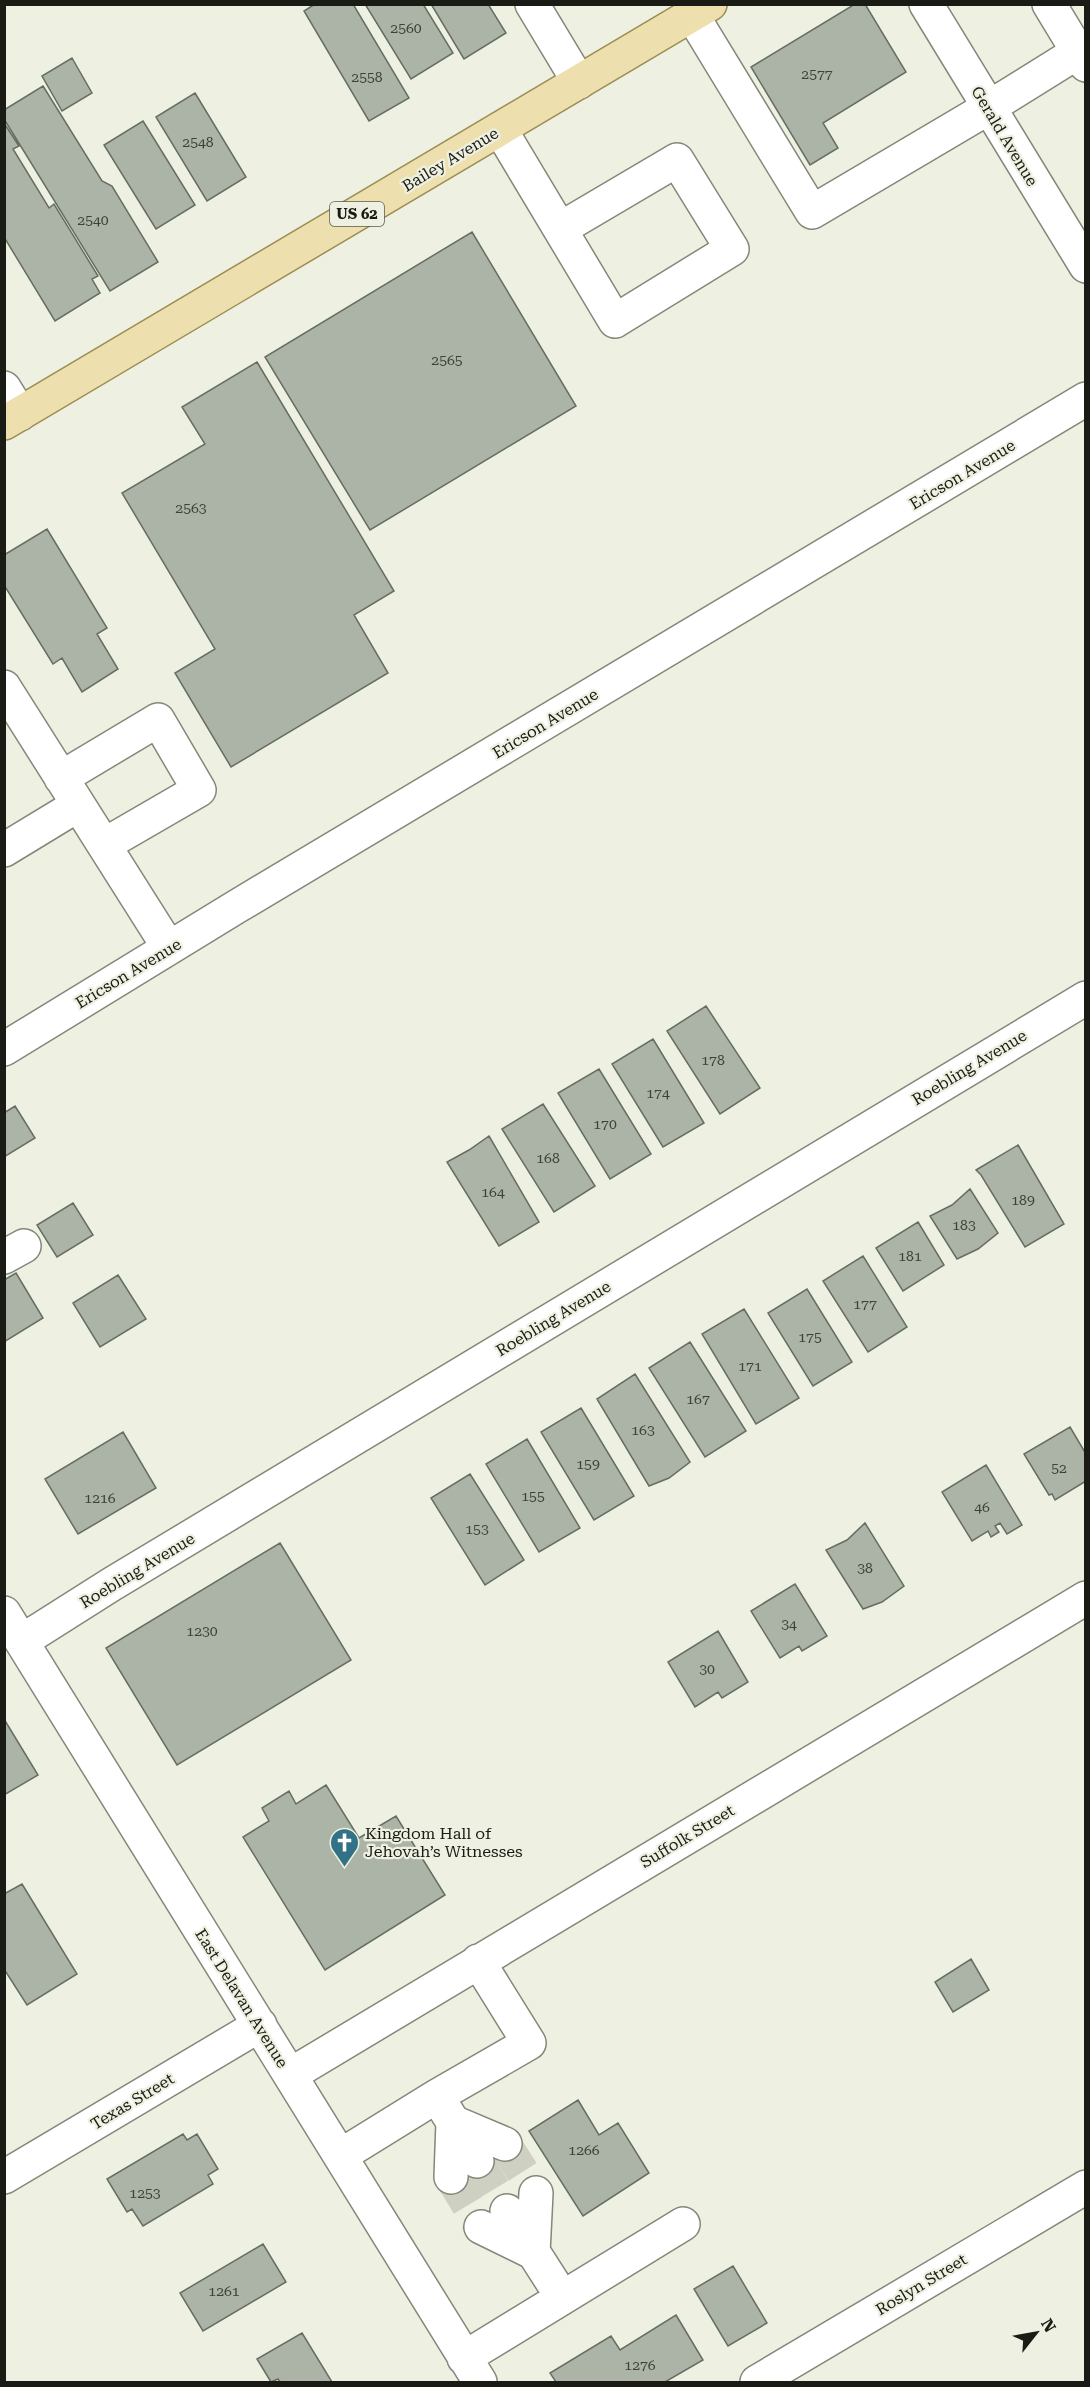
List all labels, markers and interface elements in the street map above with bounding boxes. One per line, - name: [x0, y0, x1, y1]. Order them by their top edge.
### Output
- house number: 2560: [390, 20, 422, 36]
- house number: 2577: [801, 66, 833, 82]
- house number: 2558: [351, 69, 383, 85]
- street label: Gerald Avenue: [967, 83, 1042, 190]
- street label: Bailey Avenue: [399, 123, 502, 196]
- house number: 2548: [182, 134, 214, 150]
- road number: US 62: [330, 202, 384, 226]
- house number: 2540: [77, 212, 109, 228]
- house number: 2565: [431, 352, 463, 368]
- street label: Ericson Avenue: [906, 435, 1019, 513]
- house number: 2563: [175, 500, 207, 516]
- street label: Ericson Avenue: [489, 684, 602, 762]
- street label: Ericson Avenue: [72, 934, 185, 1012]
- street label: Roebling Avenue: [908, 1026, 1030, 1109]
- house number: 178: [701, 1052, 725, 1068]
- house number: 174: [646, 1085, 670, 1101]
- house number: 170: [593, 1116, 617, 1132]
- house number: 168: [536, 1150, 560, 1166]
- house number: 164: [481, 1184, 505, 1200]
- house number: 189: [1011, 1192, 1035, 1208]
- house number: 183: [952, 1217, 976, 1233]
- house number: 181: [898, 1248, 922, 1264]
- street label: Roebling Avenue: [492, 1277, 614, 1360]
- house number: 177: [853, 1296, 877, 1312]
- house number: 175: [798, 1329, 822, 1345]
- house number: 171: [738, 1358, 762, 1374]
- house number: 167: [686, 1391, 710, 1407]
- house number: 163: [631, 1422, 655, 1438]
- house number: 159: [576, 1456, 600, 1472]
- house number: 52: [1051, 1460, 1067, 1476]
- house number: 155: [521, 1488, 545, 1504]
- house number: 1216: [84, 1490, 116, 1506]
- house number: 46: [974, 1499, 990, 1515]
- house number: 153: [465, 1521, 489, 1537]
- street label: Roebling Avenue: [76, 1529, 198, 1612]
- house number: 38: [857, 1560, 873, 1576]
- house number: 34: [781, 1616, 797, 1632]
- house number: 1230: [186, 1623, 218, 1639]
- house number: 30: [699, 1661, 715, 1677]
- street label: Suffolk Street: [637, 1801, 738, 1872]
- place label: Kingdom Hall of Jehovah’s Witnesses: [365, 1824, 523, 1861]
- church icon: Kingdom Hall of Jehovah’s Witnesses: [328, 1826, 360, 1868]
- street label: East Delavan Avenue: [191, 1925, 292, 2071]
- street label: Texas Street: [87, 2069, 177, 2134]
- house number: 1266: [568, 2142, 600, 2158]
- house number: 1253: [129, 2185, 161, 2201]
- street label: Roslyn Street: [872, 2250, 970, 2319]
- house number: 1261: [208, 2283, 240, 2299]
- north arrow: [1006, 2303, 1066, 2363]
- text: N: [1037, 2315, 1060, 2336]
- house number: 1276: [624, 2357, 656, 2373]

